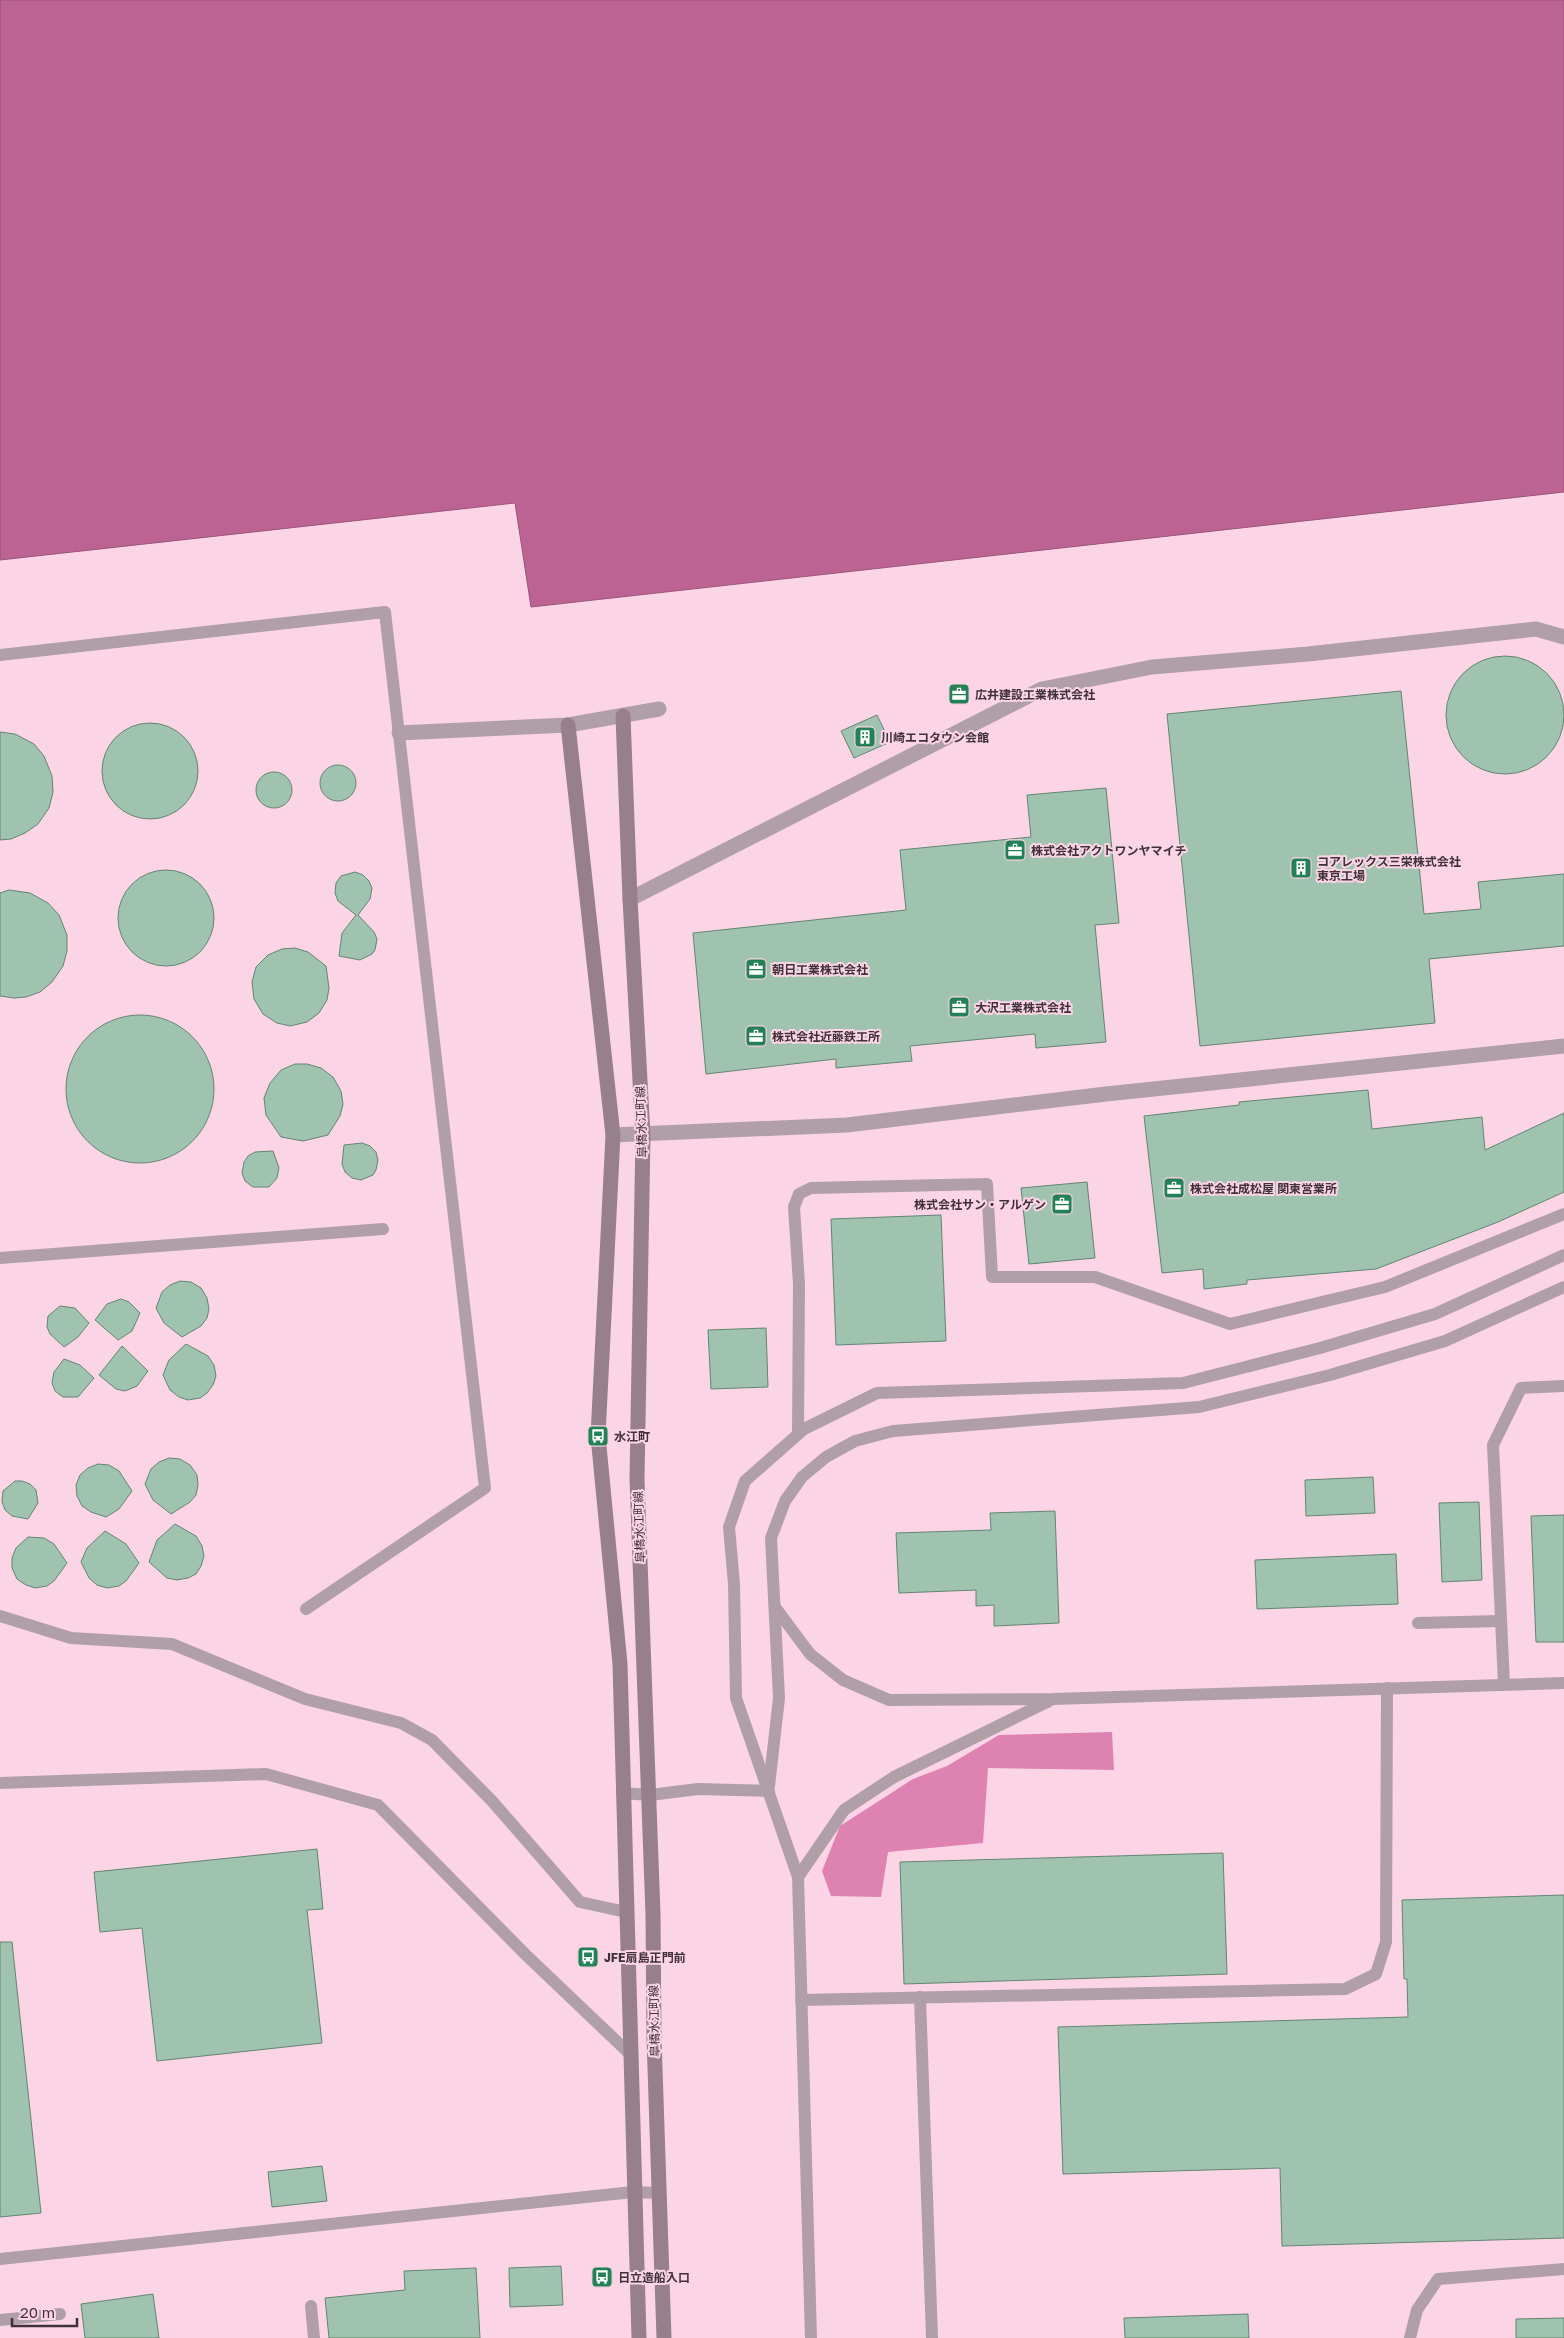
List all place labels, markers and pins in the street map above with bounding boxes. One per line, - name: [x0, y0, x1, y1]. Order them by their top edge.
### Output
- office icon: 広井建設工業株式会社: [947, 682, 971, 706]
- place label: 広井建設工業株式会社: [975, 687, 1095, 702]
- building icon: 川崎エコタウン会館: [853, 725, 877, 749]
- place label: 川崎エコタウン会館: [881, 730, 989, 745]
- office icon: 株式会社アクトワンヤマイチ: [1003, 838, 1027, 862]
- place label: 株式会社アクトワンヤマイチ: [1031, 843, 1186, 858]
- place label: コアレックス三栄株式会社 東京工場: [1317, 854, 1461, 883]
- building icon: コアレックス三栄株式会社 東京工場: [1289, 856, 1313, 880]
- office icon: 朝日工業株式会社: [744, 957, 768, 981]
- place label: 朝日工業株式会社: [772, 962, 868, 977]
- office icon: 大沢工業株式会社: [947, 995, 971, 1019]
- place label: 大沢工業株式会社: [975, 1000, 1071, 1015]
- office icon: 株式会社近藤鉄工所: [744, 1024, 768, 1048]
- place label: 株式会社近藤鉄工所: [772, 1029, 880, 1044]
- office icon: 株式会社成松屋 関東営業所: [1162, 1176, 1186, 1200]
- place label: 株式会社成松屋 関東営業所: [1190, 1181, 1337, 1196]
- office icon: 株式会社サン・アルゲン: [1050, 1192, 1074, 1216]
- place label: 株式会社サン・アルゲン: [914, 1197, 1046, 1212]
- bus stop icon: 水江町: [586, 1424, 610, 1448]
- place label: 水江町: [614, 1429, 650, 1444]
- bus stop icon: JFE扇島正門前: [576, 1945, 600, 1969]
- place label: JFE扇島正門前: [604, 1950, 685, 1965]
- bus stop icon: 日立造船入口: [590, 2265, 614, 2289]
- place label: 日立造船入口: [618, 2270, 690, 2285]

